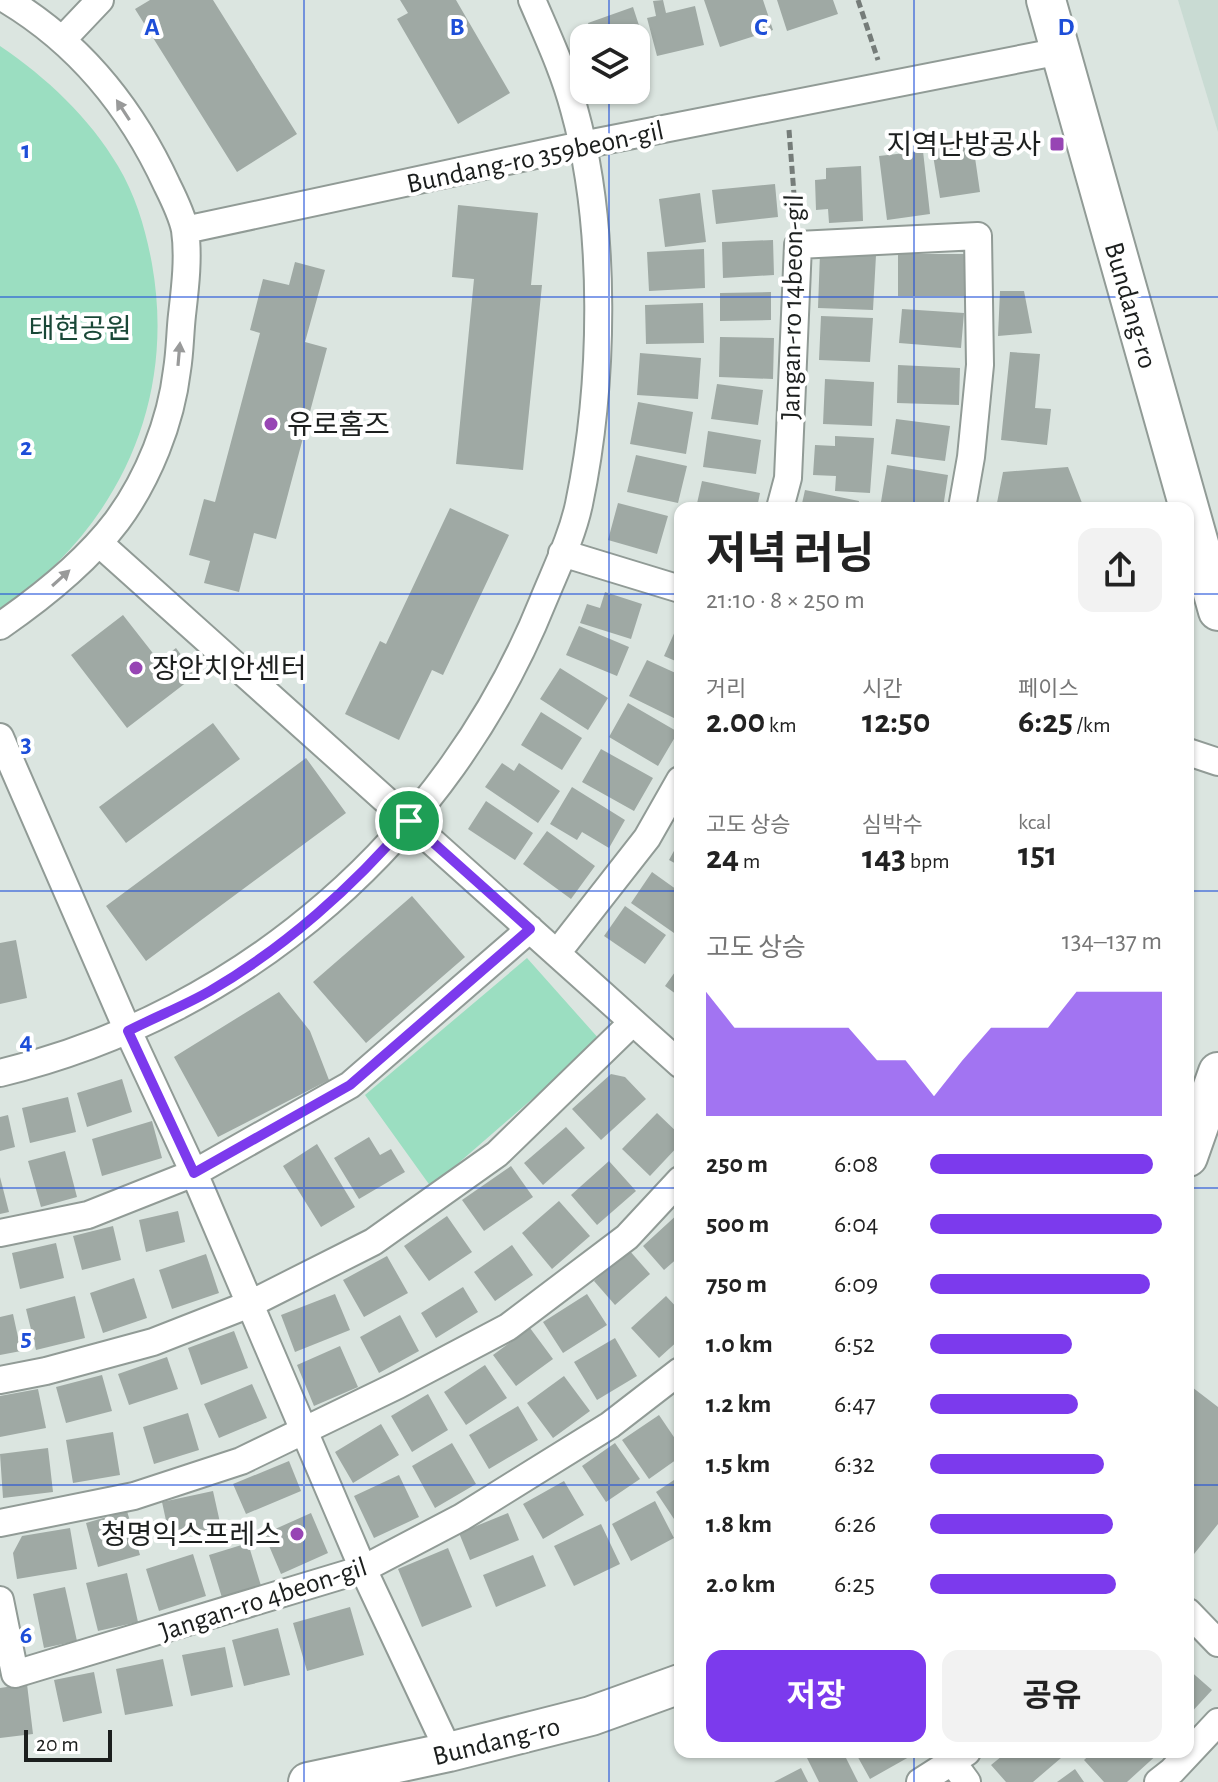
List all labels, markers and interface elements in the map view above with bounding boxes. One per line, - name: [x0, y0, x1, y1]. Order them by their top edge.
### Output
- text: A: [144, 14, 160, 40]
- text: B: [449, 14, 465, 40]
- text: C: [754, 14, 768, 40]
- text: D: [1057, 14, 1075, 40]
- map controls: [570, 24, 650, 104]
- button: layers: [570, 24, 650, 104]
- one-way arrow: [115, 99, 130, 120]
- street label: Bundang-ro 359beon-gil: [404, 117, 667, 199]
- place label: 지역난방공사: [886, 130, 1041, 160]
- marker: 지역난방공사: [1048, 135, 1066, 153]
- text: 1: [21, 137, 31, 163]
- street label: Jangan-ro 14beon-gil: [777, 194, 809, 420]
- street label: Bundang-ro: [1099, 239, 1161, 372]
- park label: 태현공원: [28, 314, 132, 344]
- one-way arrow: [173, 341, 186, 366]
- place label: 유로홈즈: [287, 410, 390, 440]
- marker: 유로홈즈: [262, 415, 280, 433]
- text: 2: [20, 434, 32, 460]
- button: share: [1078, 528, 1162, 612]
- text: 저녁 러닝: [706, 533, 875, 577]
- one-way arrow: [52, 569, 71, 587]
- text: 21:10 · 8 × 250 m: [706, 587, 865, 613]
- place label: 장안치안센터: [152, 654, 307, 684]
- marker: 장안치안센터: [127, 659, 145, 677]
- text: 거리: [706, 678, 746, 700]
- text: 시간: [862, 678, 902, 700]
- text: 페이스: [1018, 678, 1079, 700]
- text: 2.00: [706, 705, 765, 739]
- text: 12:50: [862, 705, 930, 739]
- text: 6:25: [1018, 705, 1073, 739]
- text: km: [765, 714, 797, 736]
- text: /km: [1073, 714, 1111, 736]
- text: 3: [20, 731, 32, 757]
- pin: [375, 787, 443, 855]
- icon: arrive: [387, 799, 431, 843]
- text: kcal: [1018, 811, 1052, 833]
- text: 고도 상승: [706, 814, 791, 836]
- text: 심박수: [862, 814, 923, 836]
- text: 151: [1018, 838, 1057, 872]
- text: 24: [706, 841, 739, 875]
- text: 143: [862, 841, 906, 875]
- text: m: [739, 850, 760, 872]
- text: bpm: [906, 850, 950, 872]
- text: 134–137 m: [1062, 928, 1162, 954]
- text: 고도 상승: [706, 935, 806, 961]
- text: 4: [19, 1028, 33, 1054]
- text: 250 m: [706, 1151, 768, 1177]
- text: 6:08: [834, 1151, 878, 1177]
- text: 500 m: [706, 1211, 769, 1237]
- text: 6:04: [834, 1211, 878, 1237]
- text: 750 m: [706, 1271, 767, 1297]
- text: 6:09: [834, 1271, 878, 1297]
- text: 5: [20, 1325, 32, 1351]
- text: 1.0 km: [706, 1331, 773, 1357]
- text: 6:52: [834, 1331, 875, 1357]
- text: 1.2 km: [706, 1391, 771, 1417]
- text: 6:47: [834, 1391, 876, 1417]
- text: 1.5 km: [706, 1451, 770, 1477]
- text: 6:32: [834, 1451, 875, 1477]
- text: 1.8 km: [706, 1511, 772, 1537]
- text: 6:26: [834, 1511, 876, 1537]
- place label: 청명익스프레스: [101, 1520, 281, 1550]
- marker: 청명익스프레스: [288, 1525, 306, 1543]
- street label: Jangan-ro 4beon-gil: [156, 1553, 371, 1647]
- text: 2.0 km: [706, 1571, 776, 1597]
- text: 6:25: [834, 1571, 875, 1597]
- text: 6: [20, 1622, 32, 1648]
- button: 저장: [706, 1650, 926, 1742]
- button: 공유: [942, 1650, 1162, 1742]
- street label: Bundang-ro: [430, 1713, 563, 1771]
- scale bar: [24, 1726, 112, 1762]
- text: 20 m: [36, 1733, 79, 1755]

